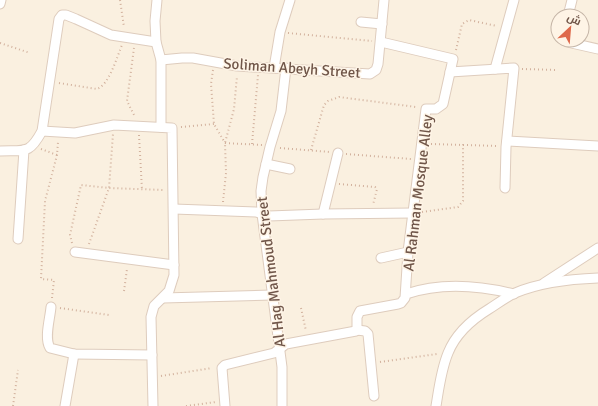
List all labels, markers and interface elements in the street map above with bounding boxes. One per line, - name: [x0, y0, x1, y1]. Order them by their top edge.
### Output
- north arrow: [550, 8, 590, 48]
- text: ش: [565, 11, 583, 28]
- street label: Soliman Abeyh Street: [223, 54, 361, 82]
- street label: Al Rahman Mosque Alley: [399, 114, 437, 272]
- street label: Al Hag Mahmoud Street: [253, 196, 289, 348]

